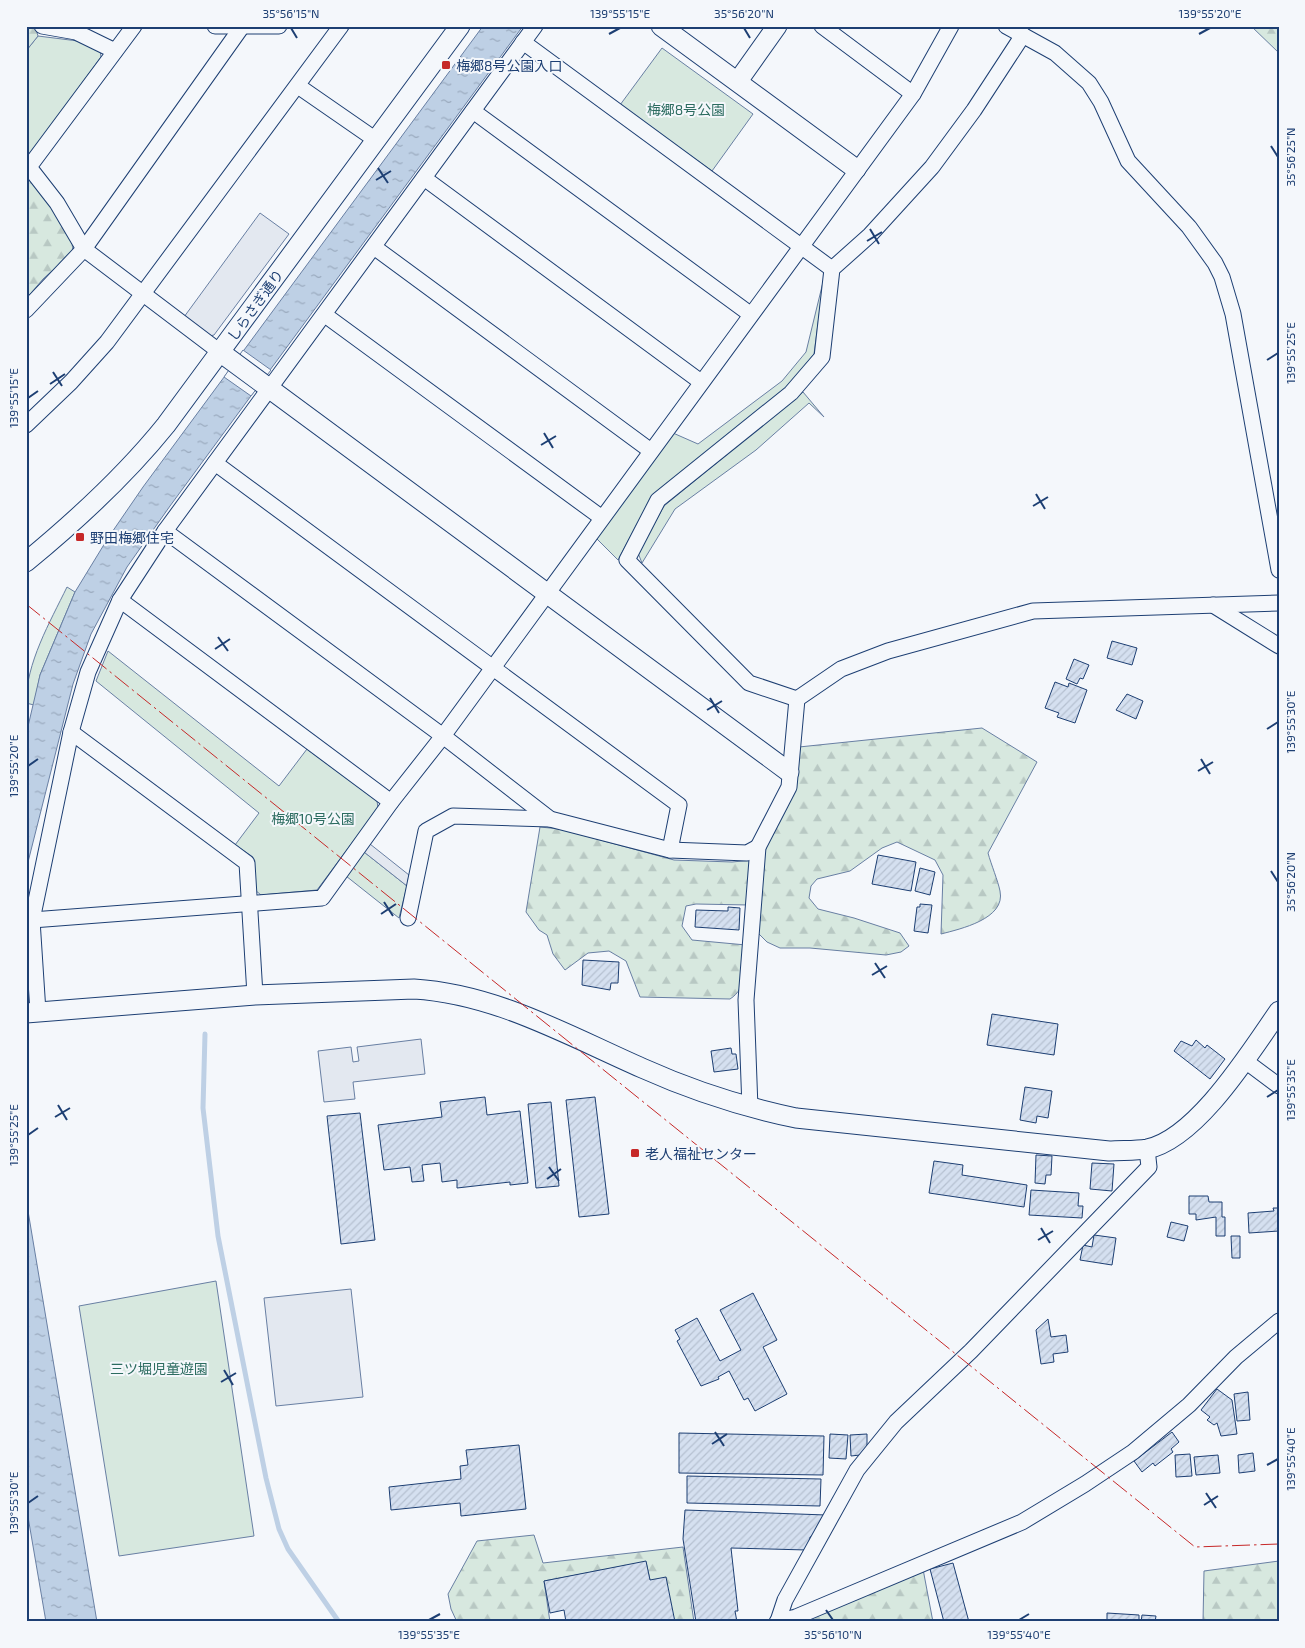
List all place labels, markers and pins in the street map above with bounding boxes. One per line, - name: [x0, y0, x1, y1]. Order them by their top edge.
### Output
- place label: 梅郷8号公園入口: [456, 57, 563, 74]
- marker: 梅郷8号公園入口: [440, 59, 452, 71]
- place label: 野田梅郷住宅: [90, 529, 174, 546]
- marker: 野田梅郷住宅: [74, 531, 86, 543]
- place label: 老人福祉センター: [645, 1145, 757, 1162]
- marker: 老人福祉センター: [629, 1147, 641, 1159]

